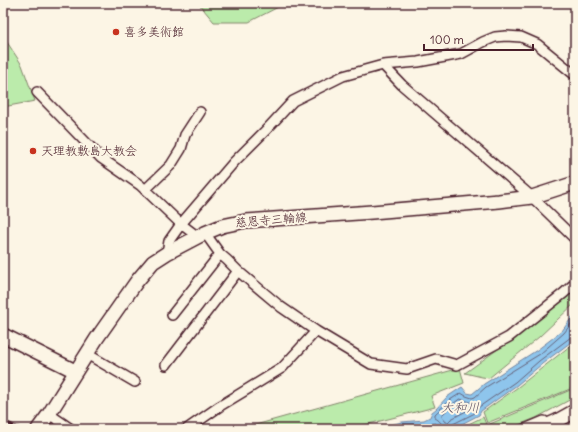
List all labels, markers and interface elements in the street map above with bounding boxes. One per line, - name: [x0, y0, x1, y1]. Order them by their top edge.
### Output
- place label: 喜多美術館: [124, 24, 184, 39]
- scale bar: [424, 26, 533, 52]
- marker: 喜多美術館: [111, 27, 121, 37]
- text: 100 m: [430, 32, 464, 47]
- place label: 天理教敷島大教会: [41, 143, 137, 158]
- marker: 天理教敷島大教会: [28, 146, 38, 156]
- street label: 慈恩寺三輪線: [234, 209, 307, 230]
- water label: 大和川: [440, 399, 480, 416]

